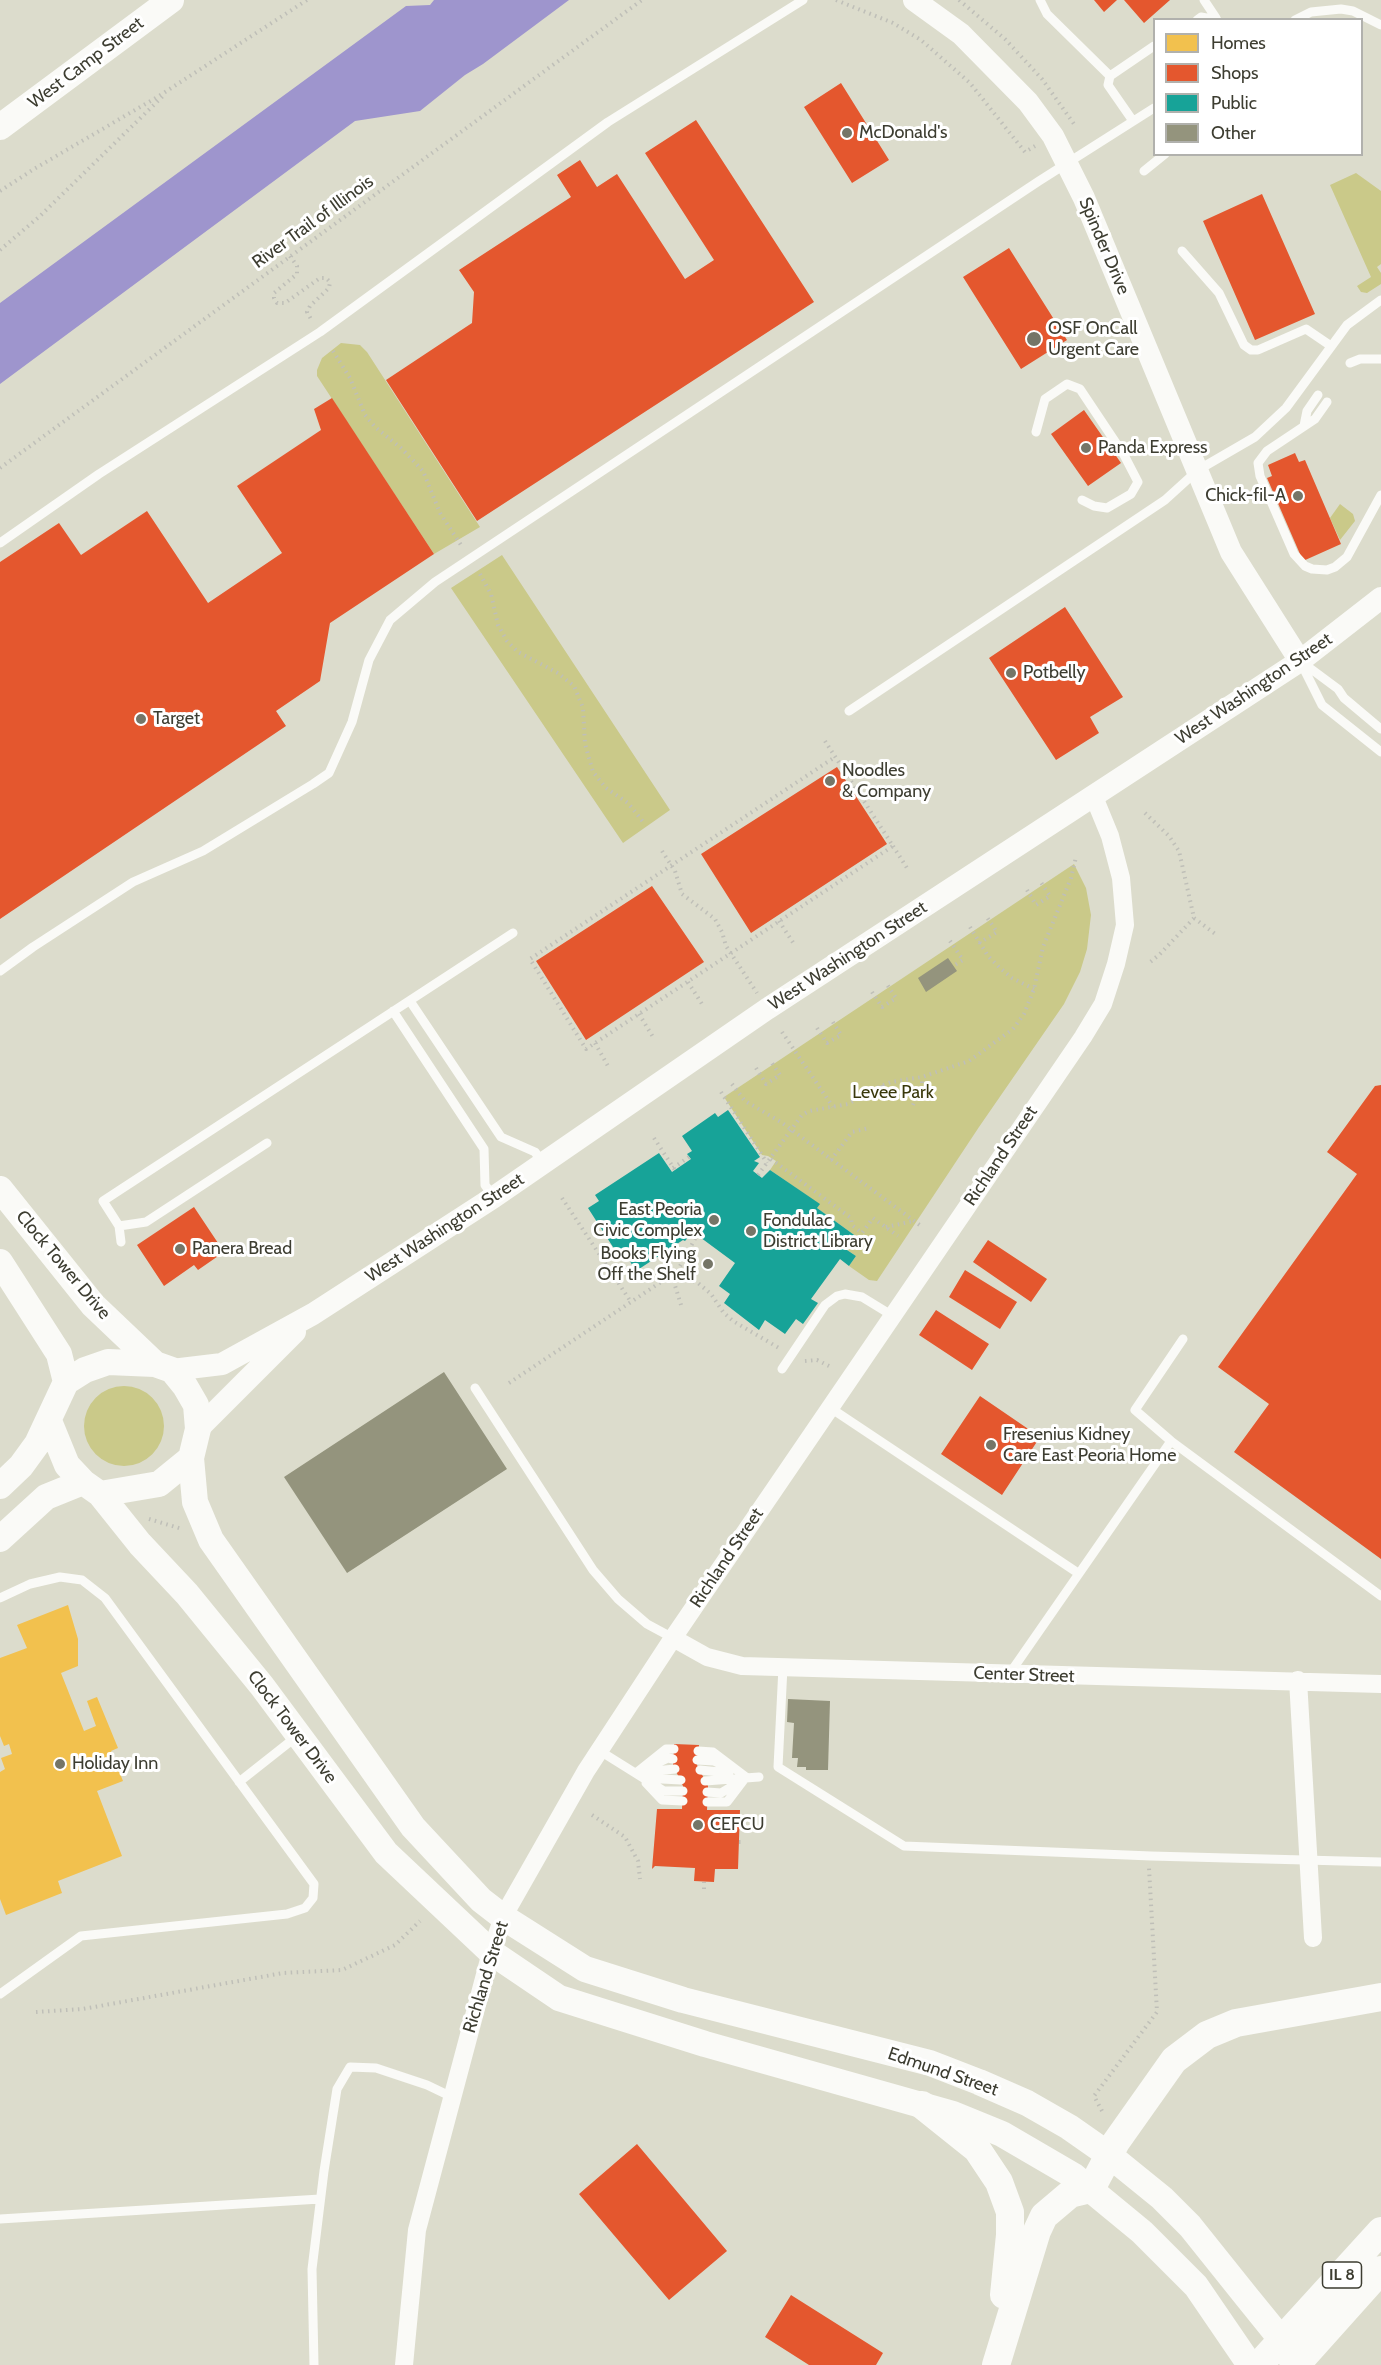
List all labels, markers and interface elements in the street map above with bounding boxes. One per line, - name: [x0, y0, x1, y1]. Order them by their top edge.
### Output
- street label: West Camp Street: [24, 13, 148, 113]
- legend: [1153, 18, 1363, 156]
- text: Homes: [1211, 32, 1266, 54]
- text: Shops: [1211, 62, 1259, 84]
- text: Public: [1211, 92, 1257, 114]
- place label: McDonald's: [859, 122, 947, 144]
- text: Other: [1211, 122, 1256, 144]
- marker: McDonald's: [840, 126, 854, 140]
- street label: River Trail of Illinois: [248, 171, 378, 273]
- street label: Spinder Drive: [1074, 194, 1134, 298]
- place label: OSF OnCall Urgent Care: [1048, 318, 1139, 360]
- marker: OSF OnCall Urgent Care: [1025, 330, 1043, 348]
- place label: Panda Express: [1098, 437, 1208, 459]
- marker: Panda Express: [1079, 441, 1093, 455]
- place label: Chick-fil-A: [1205, 485, 1286, 507]
- marker: Chick-fil-A: [1291, 489, 1305, 503]
- street label: West Washington Street: [1172, 628, 1336, 750]
- place label: Potbelly: [1023, 662, 1086, 684]
- marker: Potbelly: [1004, 666, 1018, 680]
- place label: Target: [153, 708, 200, 730]
- marker: Target: [134, 712, 148, 726]
- place label: Noodles & Company: [842, 760, 931, 802]
- marker: Noodles & Company: [823, 774, 837, 788]
- street label: West Washington Street: [765, 897, 931, 1015]
- park label: Levee Park: [852, 1082, 934, 1104]
- street label: Richland Street: [960, 1102, 1042, 1210]
- street label: West Washington Street: [362, 1169, 528, 1287]
- place label: East Peoria Civic Complex: [593, 1199, 702, 1242]
- street label: Clock Tower Drive: [11, 1206, 115, 1324]
- place label: Fondulac District Library: [763, 1210, 873, 1252]
- marker: East Peoria Civic Complex: [707, 1213, 721, 1227]
- marker: Fondulac District Library: [744, 1224, 758, 1238]
- place label: Panera Bread: [192, 1238, 292, 1260]
- marker: Panera Bread: [173, 1242, 187, 1256]
- place label: Books Flying Off the Shelf: [598, 1243, 696, 1286]
- marker: Books Flying Off the Shelf: [701, 1257, 715, 1271]
- place label: Fresenius Kidney Care East Peoria Home: [1003, 1424, 1176, 1466]
- marker: Fresenius Kidney Care East Peoria Home: [984, 1438, 998, 1452]
- street label: Richland Street: [686, 1504, 768, 1612]
- street label: Center Street: [973, 1662, 1075, 1688]
- street label: Clock Tower Drive: [243, 1666, 341, 1788]
- place label: Holiday Inn: [72, 1753, 158, 1775]
- marker: Holiday Inn: [53, 1757, 67, 1771]
- place label: CEFCU: [710, 1814, 764, 1836]
- marker: CEFCU: [691, 1818, 705, 1832]
- street label: Richland Street: [459, 1919, 513, 2035]
- street label: Edmund Street: [885, 2043, 1001, 2101]
- road number: IL 8: [1322, 2262, 1362, 2288]

